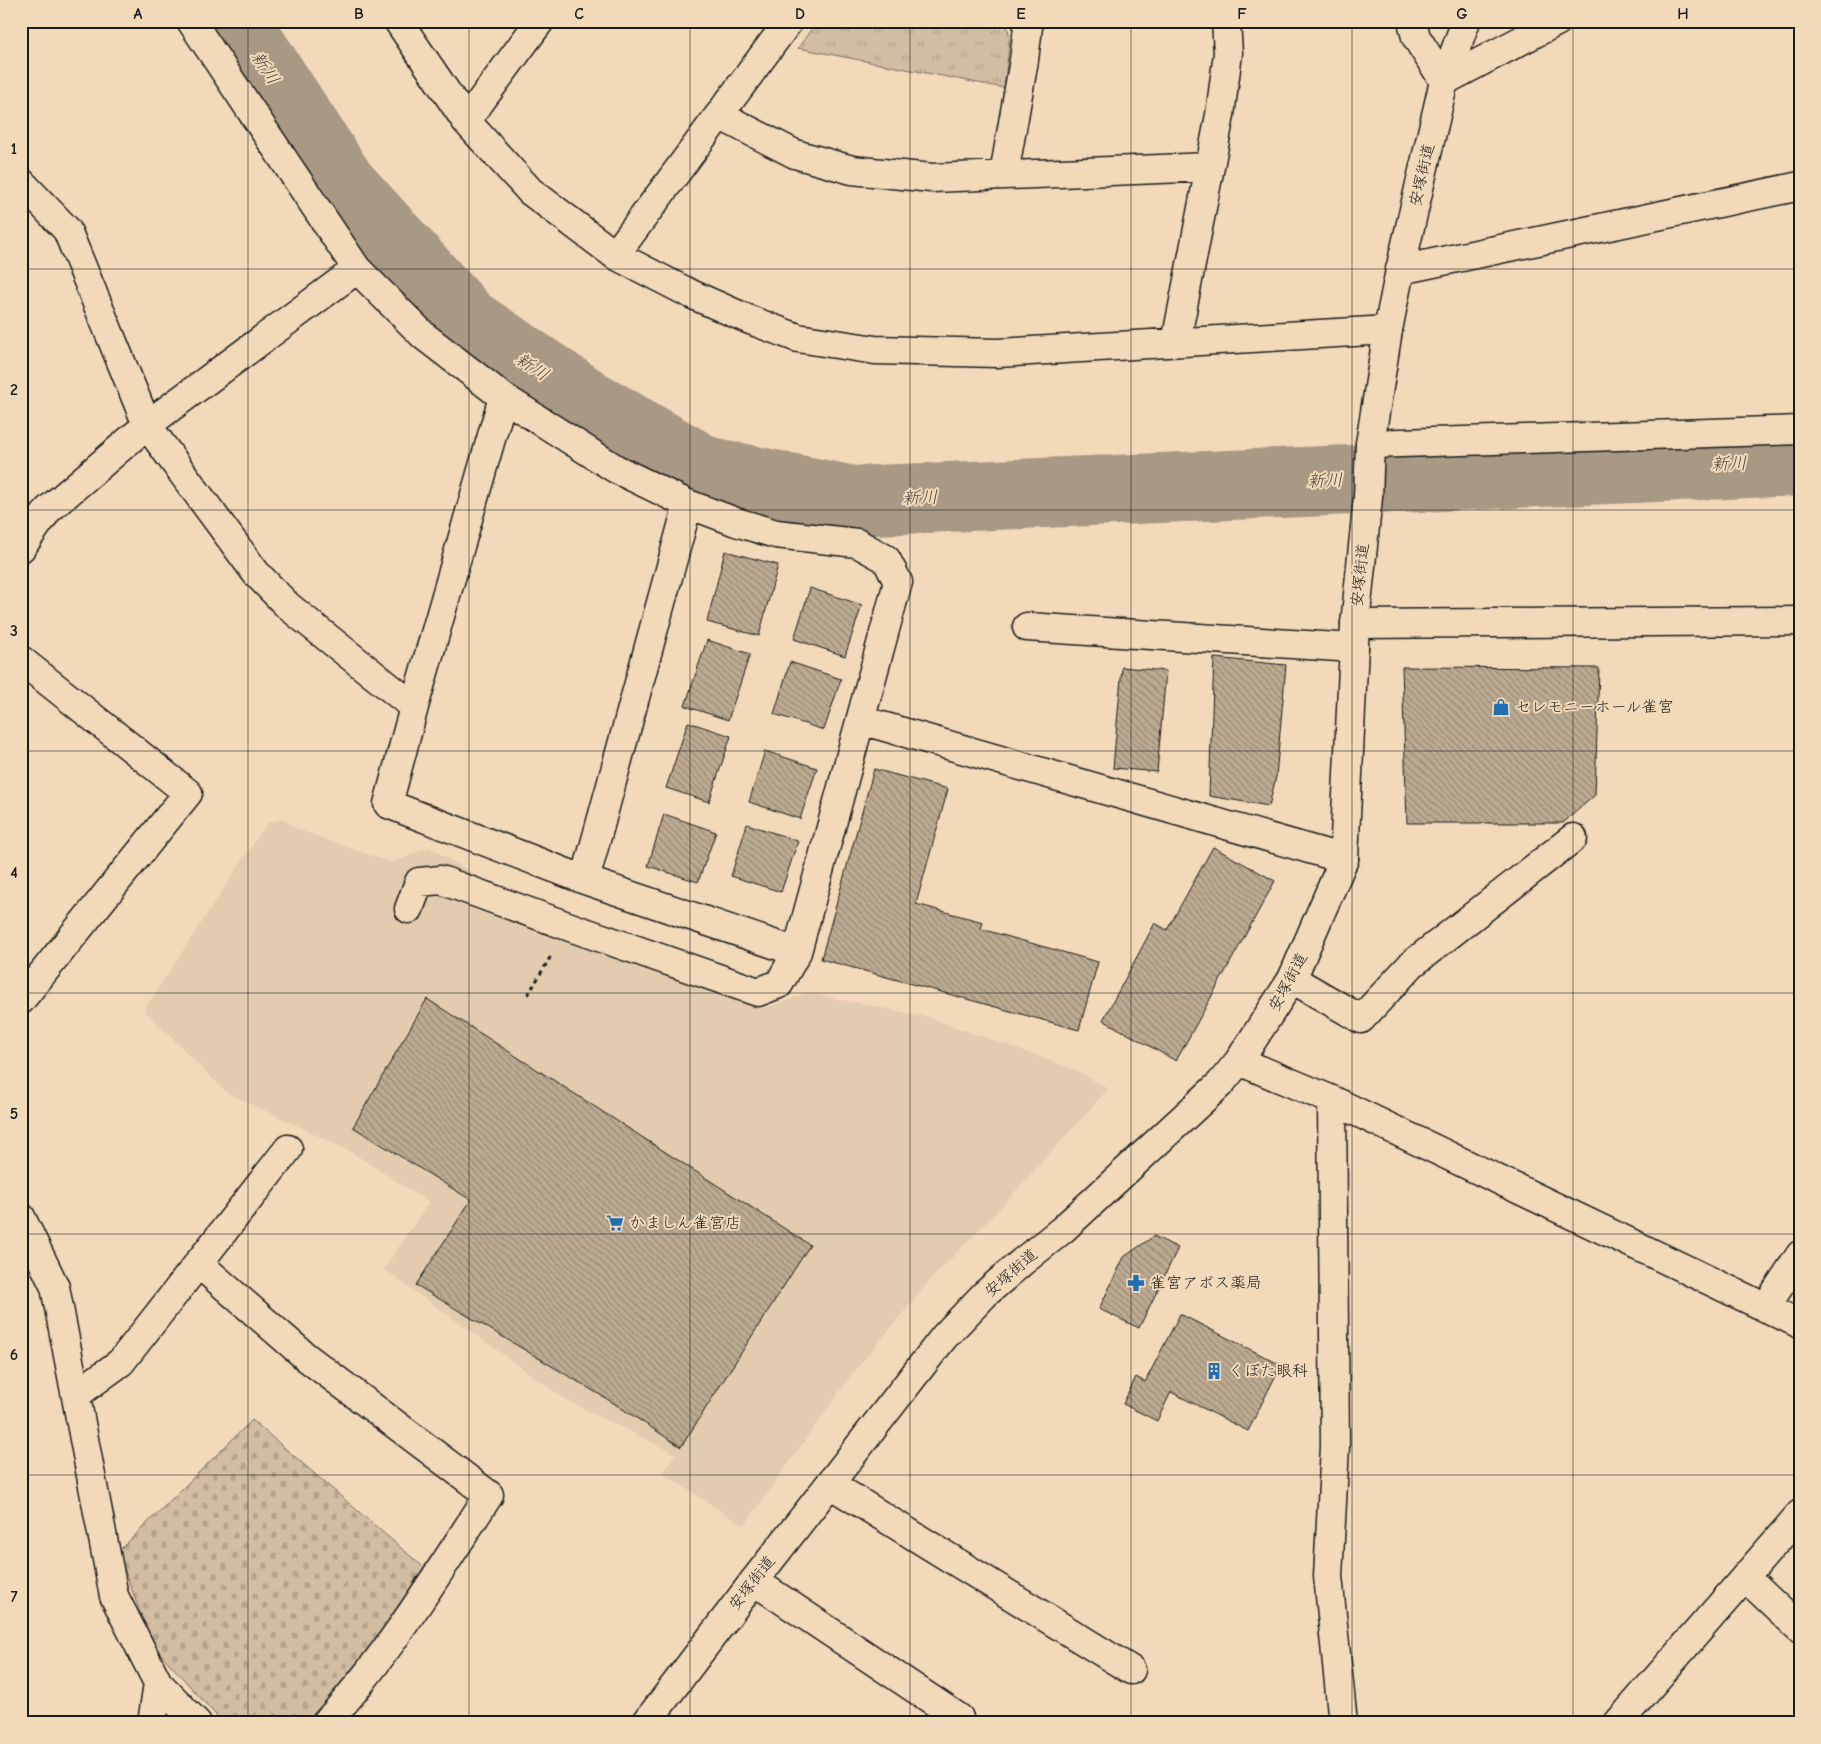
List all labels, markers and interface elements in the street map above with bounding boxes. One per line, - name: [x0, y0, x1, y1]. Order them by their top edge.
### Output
- text: A: [134, 5, 143, 23]
- text: B: [354, 5, 364, 23]
- text: C: [574, 5, 584, 23]
- text: D: [795, 5, 805, 23]
- text: E: [1016, 5, 1026, 23]
- text: F: [1237, 5, 1247, 23]
- text: G: [1456, 5, 1468, 23]
- text: H: [1677, 5, 1689, 23]
- water label: 新川: [246, 47, 284, 89]
- text: 1: [11, 140, 17, 158]
- street label: 安塚街道: [1406, 142, 1438, 208]
- water label: 新川: [511, 348, 553, 386]
- text: 2: [10, 381, 18, 399]
- water label: 新川: [1711, 453, 1747, 475]
- water label: 新川: [1307, 470, 1343, 492]
- water label: 新川: [902, 487, 938, 509]
- street label: 安塚街道: [1348, 542, 1372, 608]
- text: 3: [10, 622, 18, 640]
- shop icon: セレモニーホール雀宮: [1491, 697, 1511, 717]
- place label: セレモニーホール雀宮: [1515, 698, 1674, 716]
- text: 4: [10, 864, 18, 882]
- street label: 安塚街道: [1265, 950, 1311, 1014]
- text: 5: [10, 1105, 18, 1123]
- supermarket icon: かましん雀宮店: [605, 1213, 625, 1233]
- place label: かましん雀宮店: [629, 1214, 741, 1232]
- street label: 安塚街道: [981, 1245, 1041, 1301]
- pharmacy icon: 雀宮アポス薬局: [1126, 1273, 1146, 1293]
- place label: 雀宮アポス薬局: [1150, 1274, 1262, 1292]
- text: 6: [10, 1346, 18, 1364]
- building icon: くぼた眼科: [1204, 1361, 1224, 1381]
- place label: くぼた眼科: [1228, 1362, 1308, 1380]
- street label: 安塚街道: [725, 1552, 779, 1614]
- text: 7: [10, 1588, 18, 1606]

